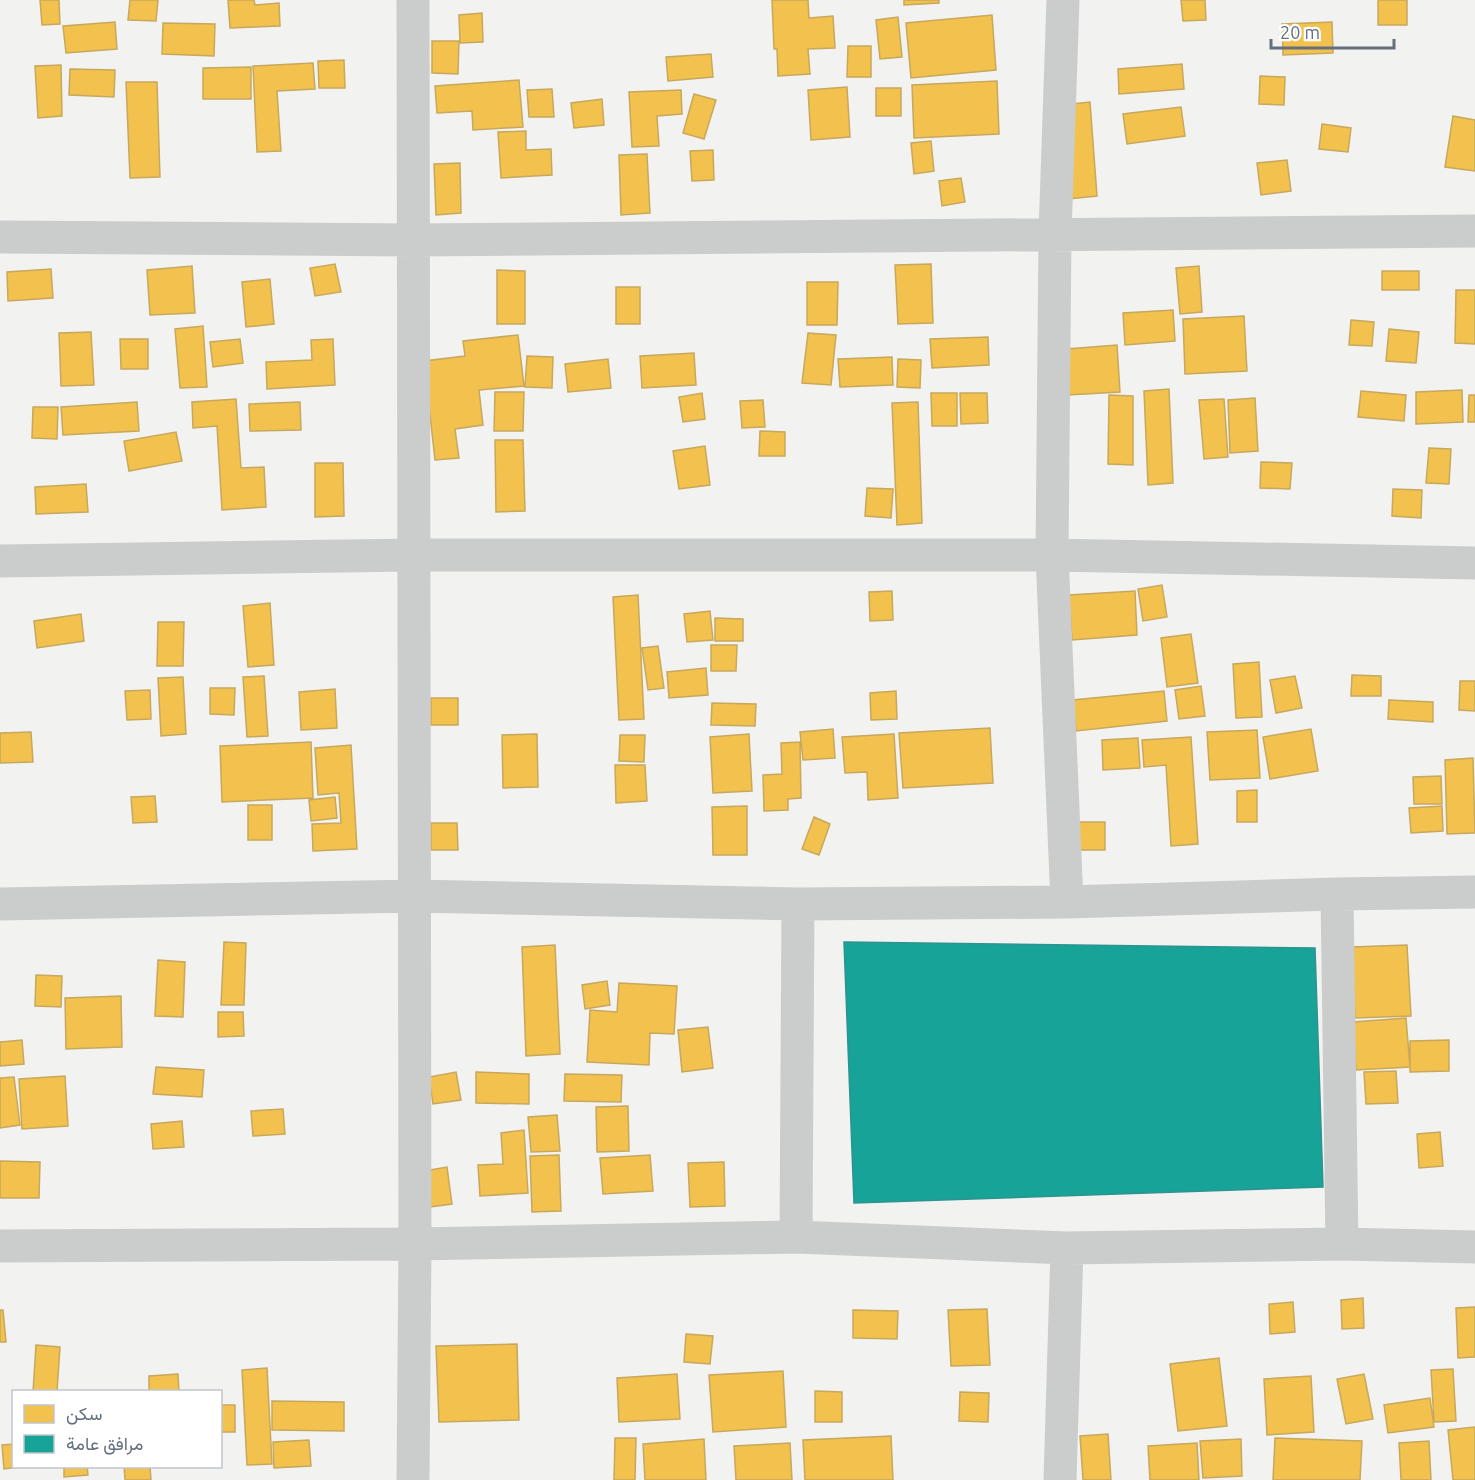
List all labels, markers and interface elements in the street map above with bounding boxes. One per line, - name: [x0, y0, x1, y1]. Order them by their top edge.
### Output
- scale bar: [1271, 12, 1394, 50]
- text: 20 m: [1280, 22, 1320, 42]
- legend: [12, 1390, 222, 1468]
- text: سكن: [66, 1403, 102, 1425]
- text: مرافق عامة: [66, 1433, 143, 1455]

